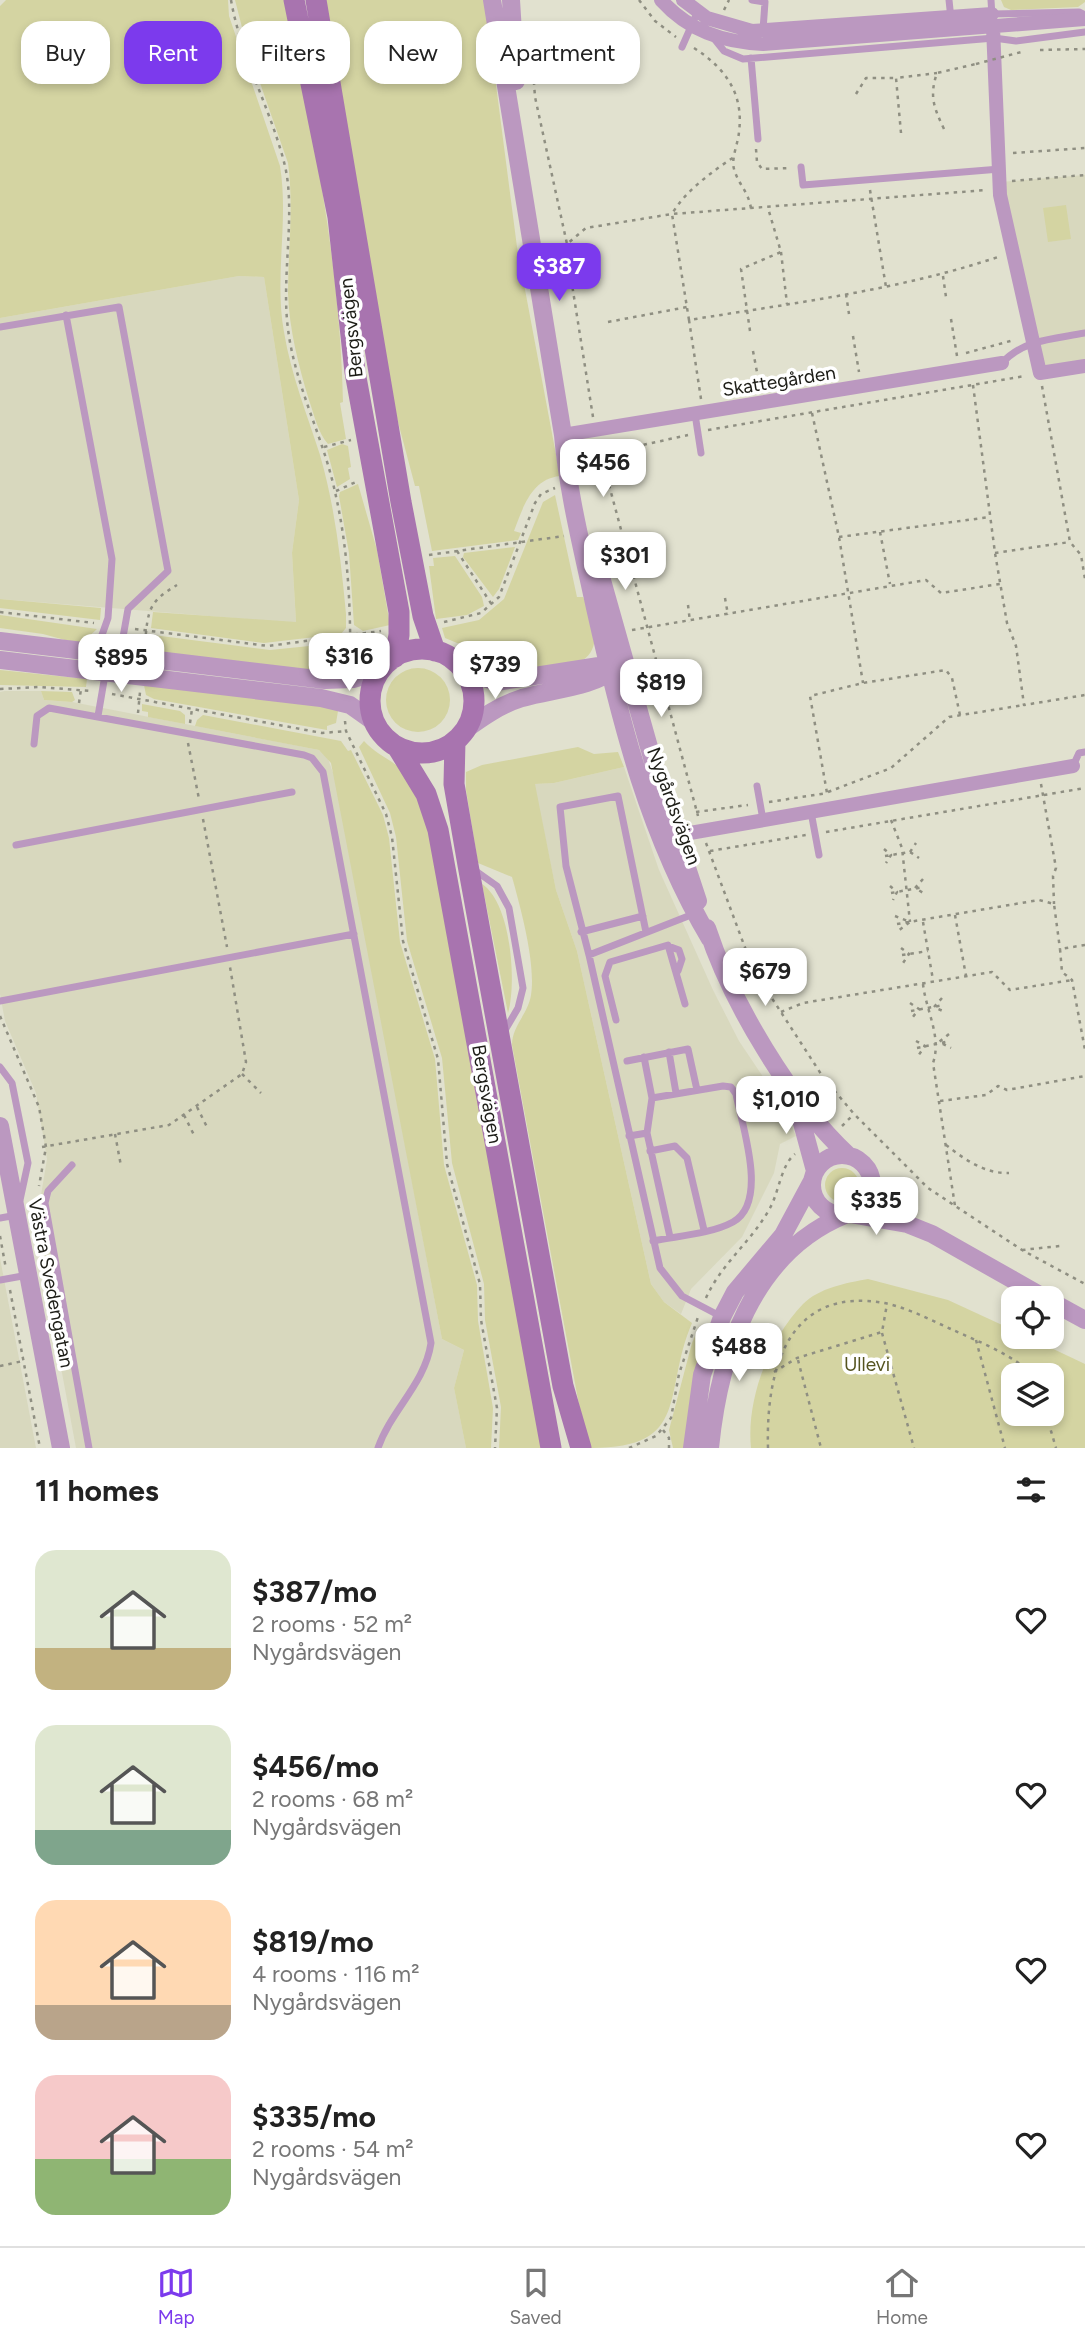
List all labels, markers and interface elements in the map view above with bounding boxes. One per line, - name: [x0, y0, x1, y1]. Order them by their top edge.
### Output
- chip: Buy: [21, 21, 110, 84]
- chip: Rent: [124, 21, 222, 84]
- chip: Filters: [236, 21, 350, 84]
- chip: New: [364, 21, 462, 84]
- chip: Apartment: [476, 21, 640, 84]
- pin: $387: [518, 244, 600, 303]
- text: $387: [533, 252, 585, 280]
- street label: Bergsvägen: [334, 277, 368, 379]
- street label: Skattegården: [721, 361, 837, 401]
- pin: $456: [562, 440, 644, 499]
- text: $456: [576, 448, 630, 476]
- pin: $301: [584, 532, 666, 592]
- text: $301: [600, 541, 650, 569]
- pin: $895: [80, 634, 162, 694]
- pin: $316: [308, 634, 390, 693]
- text: $316: [325, 642, 373, 670]
- pin: $739: [454, 642, 536, 701]
- text: $895: [94, 643, 148, 671]
- text: $739: [469, 650, 521, 678]
- pin: $819: [620, 660, 702, 719]
- text: $819: [636, 668, 686, 696]
- street label: Nygårdsvägen: [642, 744, 706, 868]
- pin: $679: [724, 948, 806, 1008]
- text: $679: [739, 957, 791, 985]
- street label: Bergsvägen: [467, 1043, 507, 1145]
- pin: $1,010: [729, 1076, 843, 1136]
- text: $1,010: [752, 1085, 820, 1113]
- pin: $335: [835, 1178, 917, 1237]
- text: $335: [850, 1186, 902, 1214]
- street label: Västra Svedengatan: [23, 1197, 79, 1369]
- map controls: [1001, 1286, 1064, 1426]
- button: locate: [1001, 1286, 1064, 1349]
- pin: $488: [698, 1324, 780, 1383]
- text: $488: [711, 1332, 767, 1360]
- park label: Ullevi: [844, 1353, 890, 1376]
- button: layers: [1001, 1363, 1064, 1426]
- icon: filters: [1012, 1471, 1050, 1509]
- text: 11 homes: [35, 1472, 159, 1509]
- text: $387/mo: [252, 1573, 377, 1610]
- icon: home: [91, 1578, 175, 1662]
- icon: heart: [1012, 1601, 1050, 1639]
- text: 2 rooms · 52 m²: [252, 1610, 412, 1638]
- text: Nygårdsvägen: [252, 1638, 401, 1666]
- text: $456/mo: [252, 1748, 379, 1785]
- icon: home: [91, 1753, 175, 1837]
- icon: heart: [1012, 1776, 1050, 1814]
- text: 2 rooms · 68 m²: [252, 1785, 413, 1813]
- text: Nygårdsvägen: [252, 1813, 401, 1841]
- text: $819/mo: [252, 1923, 374, 1960]
- icon: home: [91, 1928, 175, 2012]
- icon: heart: [1012, 1951, 1050, 1989]
- text: 4 rooms · 116 m²: [252, 1960, 420, 1988]
- text: Nygårdsvägen: [252, 1988, 401, 2016]
- text: $335/mo: [252, 2098, 376, 2135]
- icon: home: [91, 2103, 175, 2187]
- icon: heart: [1012, 2126, 1050, 2164]
- text: 2 rooms · 54 m²: [252, 2135, 414, 2163]
- text: Nygårdsvägen: [252, 2163, 401, 2191]
- tab: Map: [157, 2264, 195, 2329]
- tab: Saved: [509, 2264, 562, 2329]
- tab: Home: [876, 2264, 928, 2329]

